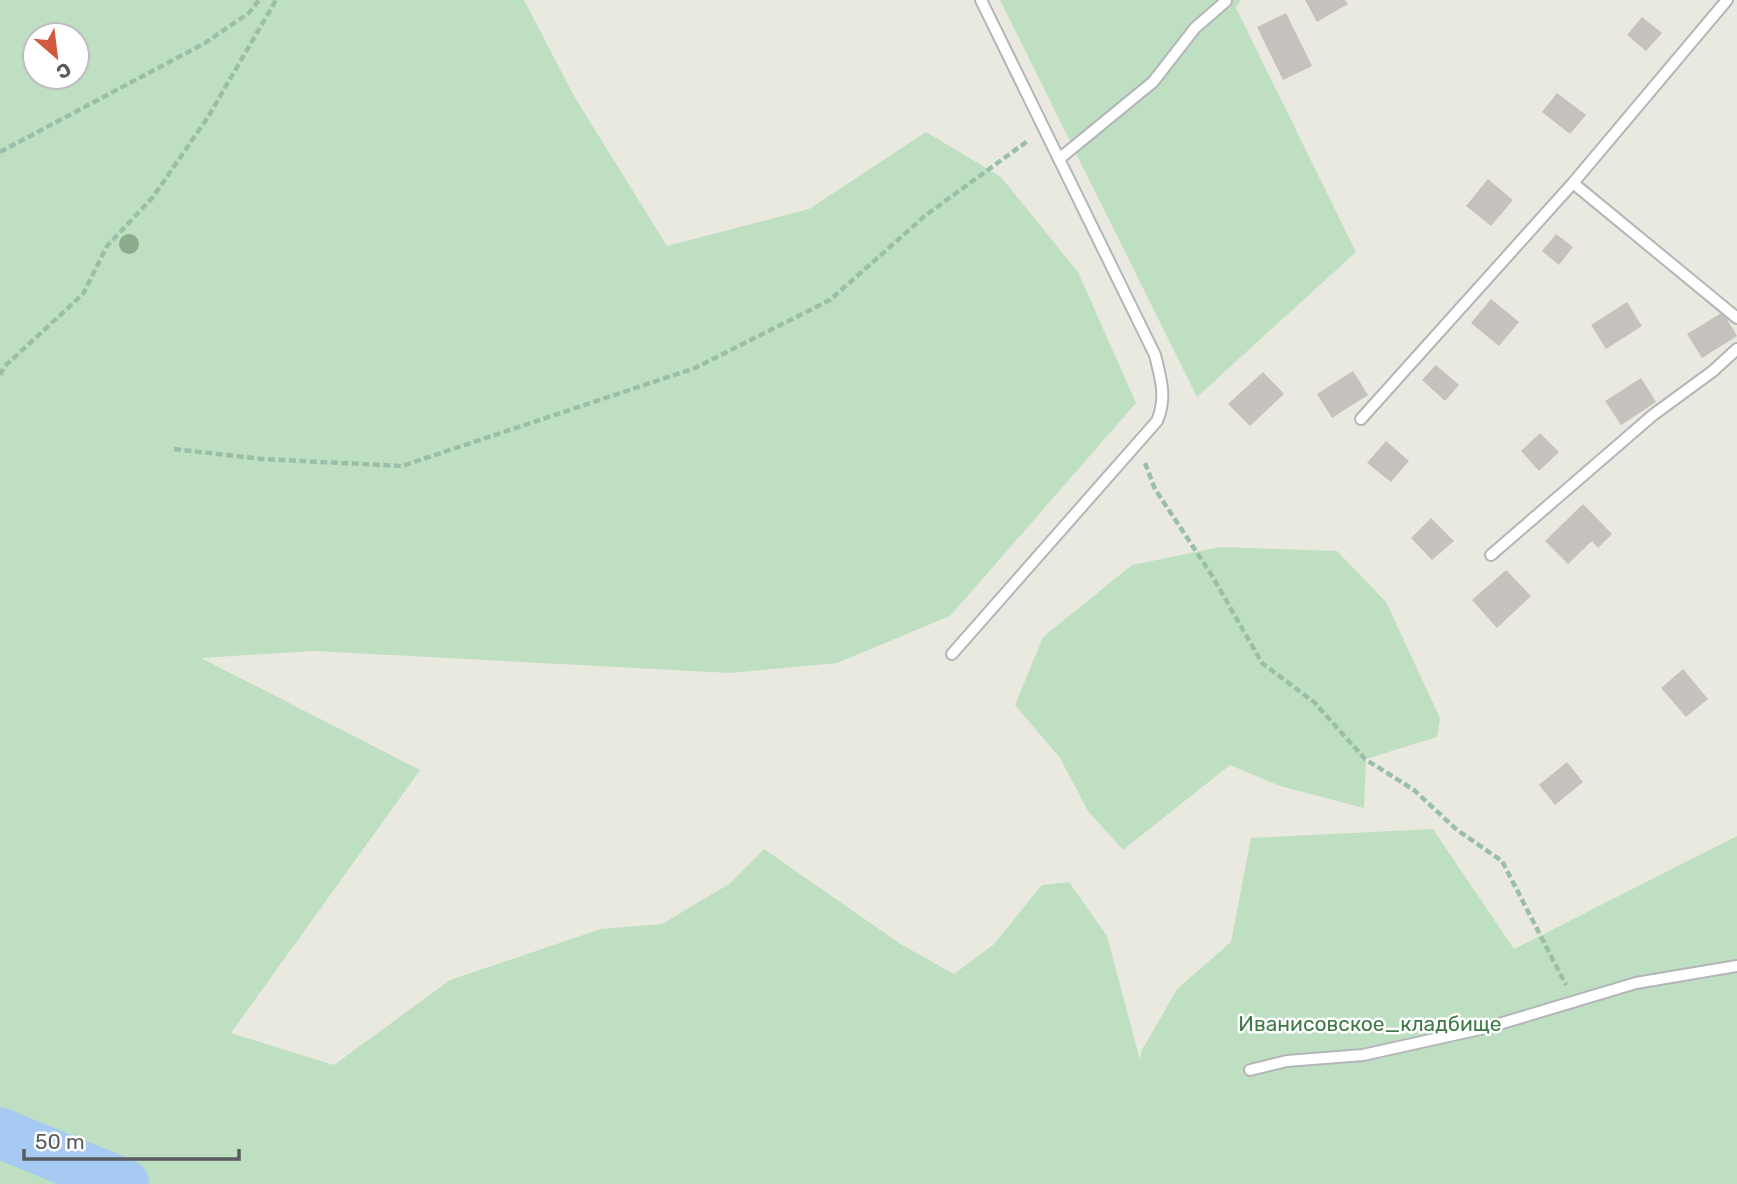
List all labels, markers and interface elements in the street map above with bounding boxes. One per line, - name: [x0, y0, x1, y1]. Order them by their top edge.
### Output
- north arrow: [21, 21, 91, 91]
- text: С: [52, 57, 75, 84]
- park label: Иванисовское_кладбище: [1238, 1011, 1502, 1036]
- scale bar: [24, 1118, 240, 1162]
- text: 50 m: [35, 1129, 85, 1154]

